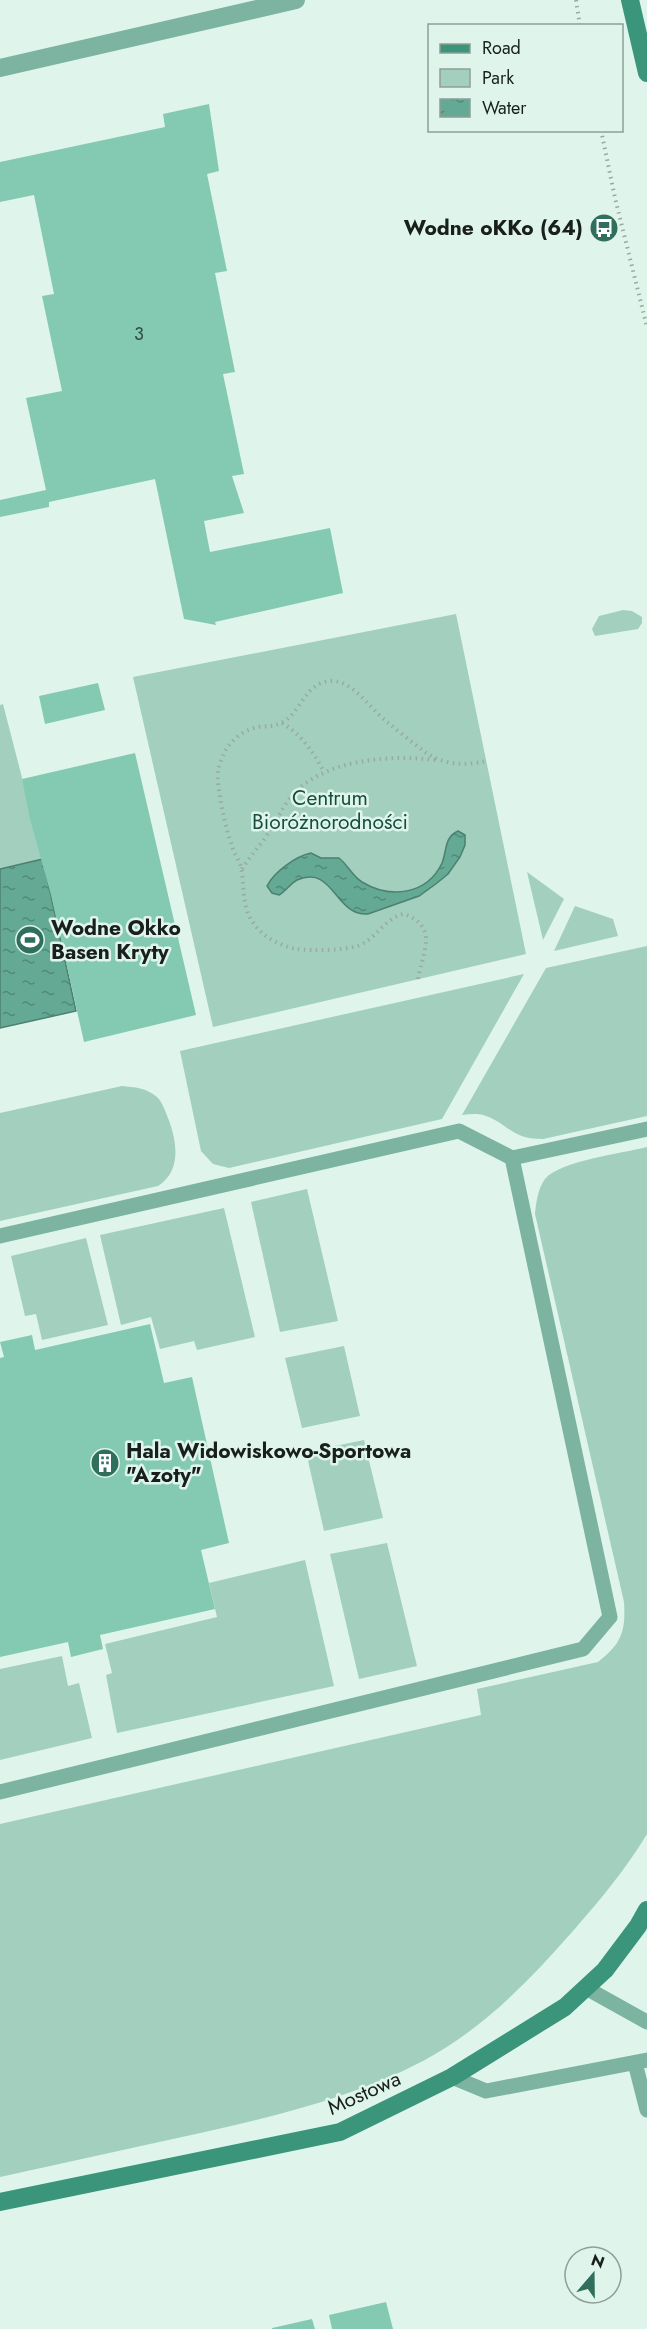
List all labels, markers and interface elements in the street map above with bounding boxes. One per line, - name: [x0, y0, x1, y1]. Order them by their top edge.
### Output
- legend: [428, 24, 623, 132]
- text: Road: [482, 35, 521, 61]
- text: Park: [482, 65, 514, 91]
- text: Water: [482, 95, 527, 121]
- bus stop icon: Wodne oKKo (64): [588, 212, 620, 244]
- place label: Wodne oKKo (64): [404, 213, 583, 243]
- house number: 3: [134, 321, 144, 347]
- park label: Centrum Bioróżnorodności: [252, 783, 408, 837]
- place label: Wodne Okko Basen Kryty: [51, 913, 181, 967]
- sports icon: Wodne Okko Basen Kryty: [14, 924, 46, 956]
- place label: Hala Widowiskowo-Sportowa "Azoty": [126, 1436, 411, 1490]
- building icon: Hala Widowiskowo-Sportowa "Azoty": [89, 1447, 121, 1479]
- street label: Mostowa: [322, 2064, 406, 2122]
- north arrow: [563, 2245, 623, 2305]
- text: N: [588, 2248, 608, 2274]

